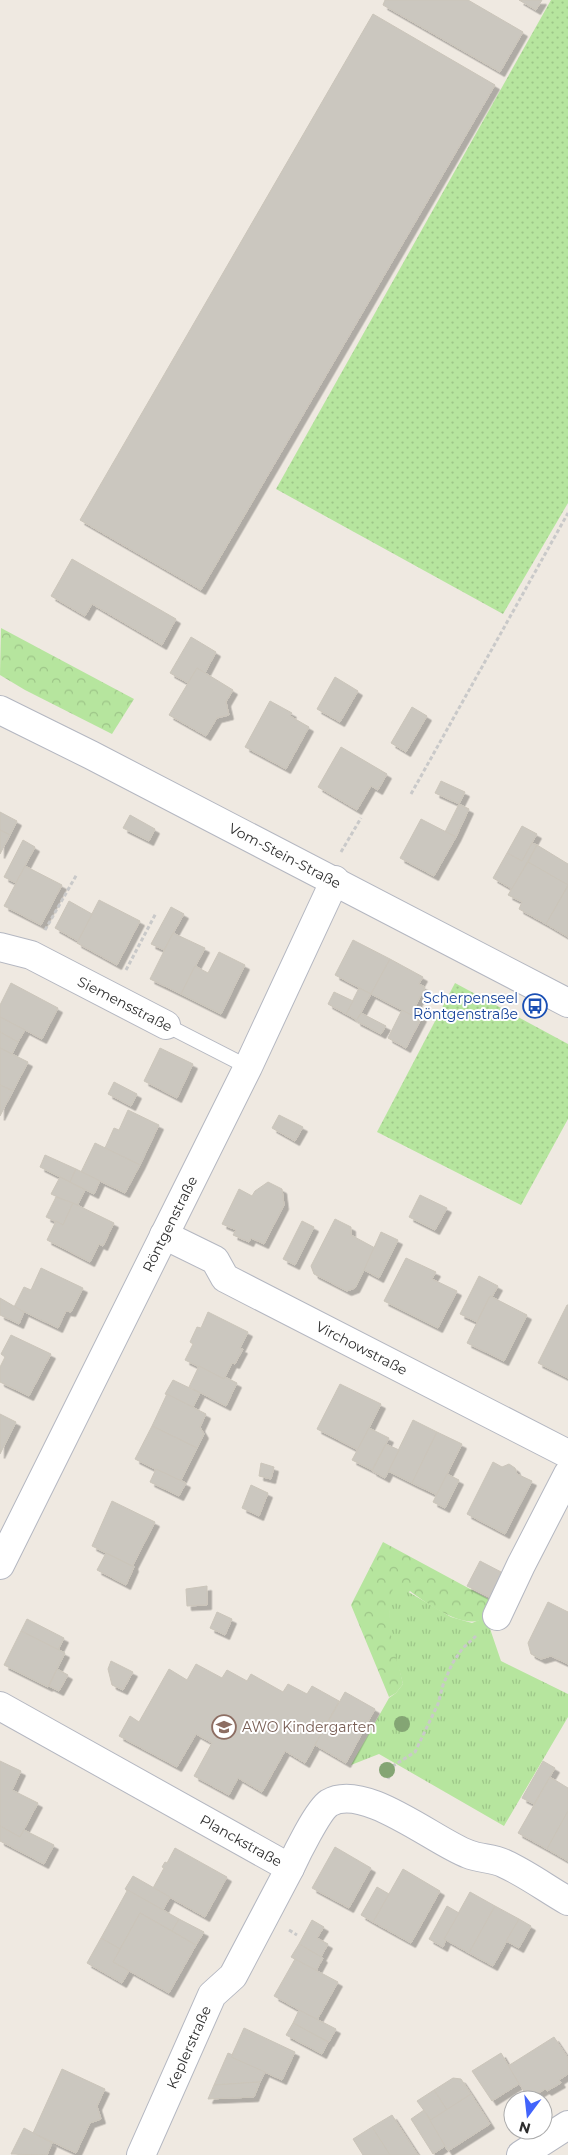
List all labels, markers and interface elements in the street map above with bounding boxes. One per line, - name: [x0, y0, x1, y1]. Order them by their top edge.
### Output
- street label: Vom-Stein-Straße: [226, 819, 344, 892]
- street label: Siemensstraße: [75, 972, 175, 1036]
- place label: Scherpenseel Röntgenstraße: [413, 989, 518, 1023]
- bus stop icon: Scherpenseel Röntgenstraße: [522, 993, 548, 1019]
- street label: Röntgenstraße: [138, 1173, 201, 1275]
- street label: Virchowstraße: [313, 1317, 410, 1379]
- school or university icon: AWO Kindergarten: [211, 1714, 237, 1740]
- place label: AWO Kindergarten: [242, 1718, 376, 1736]
- street label: Planckstraße: [197, 1811, 285, 1871]
- street label: Keplerstraße: [163, 2003, 215, 2092]
- north arrow: [503, 2090, 553, 2140]
- text: N: [517, 2117, 532, 2138]

